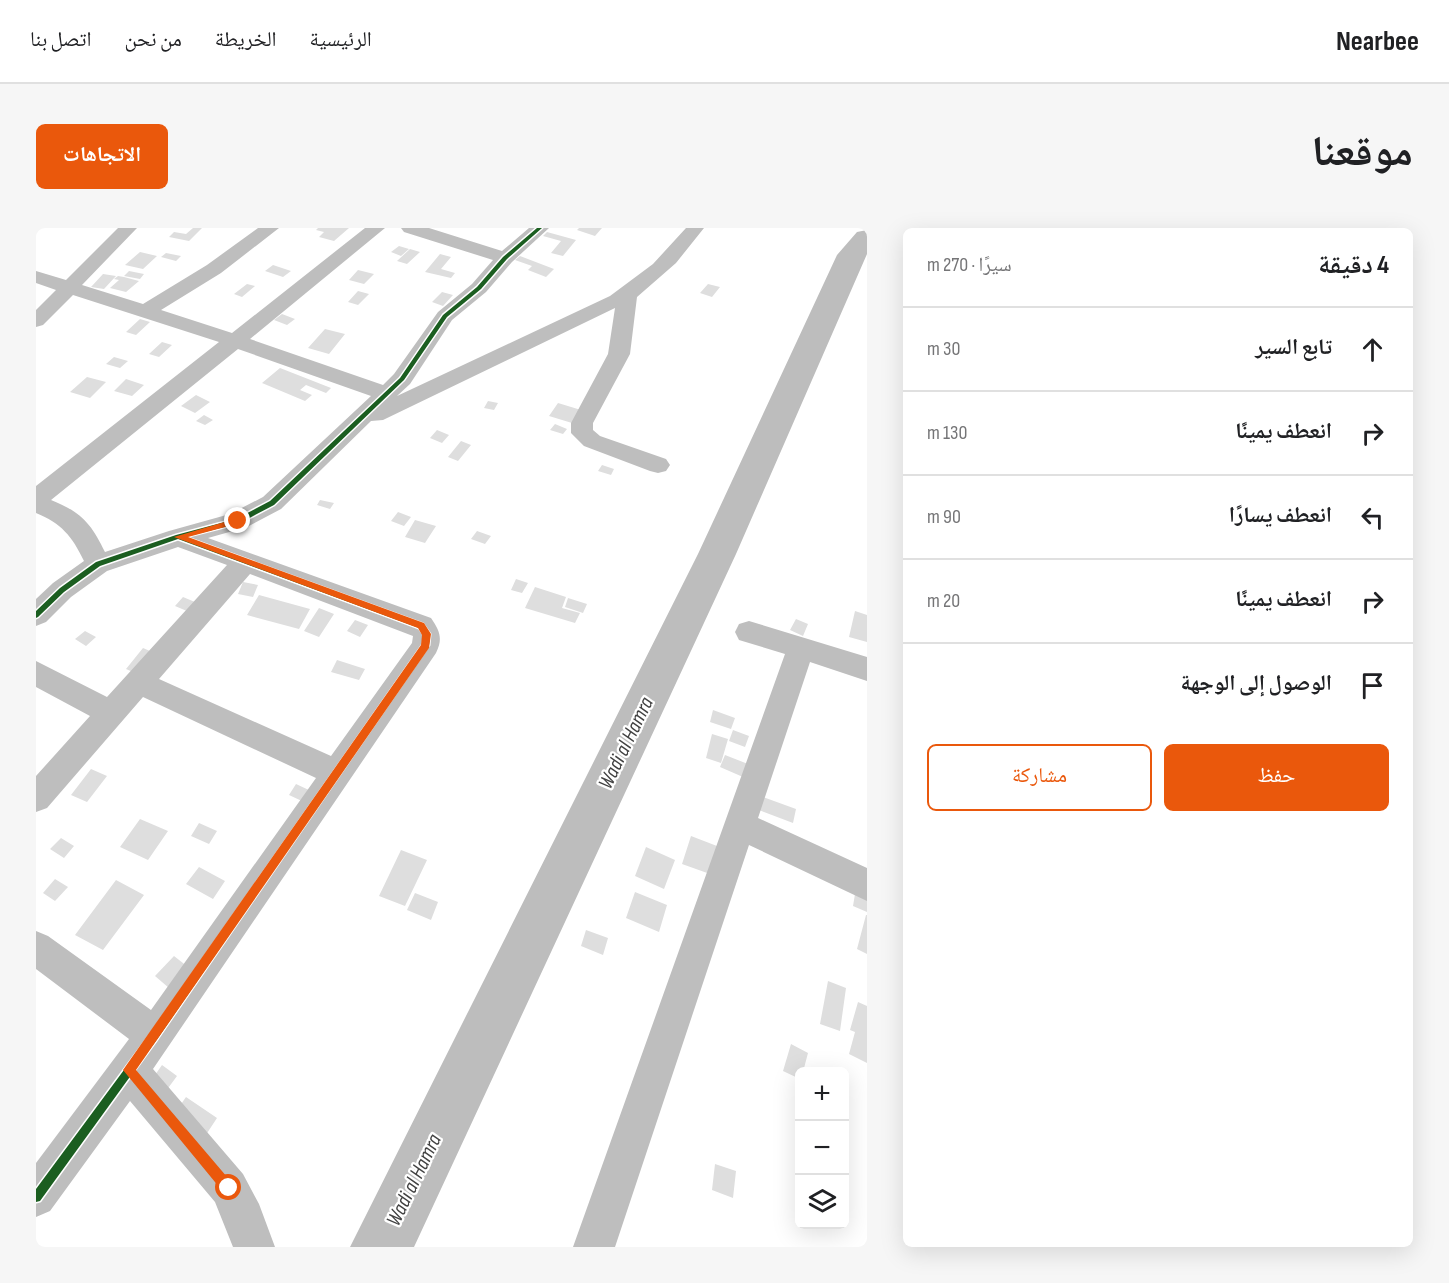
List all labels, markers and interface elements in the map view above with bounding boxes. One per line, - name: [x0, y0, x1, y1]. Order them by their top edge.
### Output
- text: Nearbee: [1336, 25, 1419, 58]
- text: اتصل بنا: [30, 27, 92, 52]
- text: من نحن: [125, 27, 182, 52]
- text: الخريطة: [215, 27, 277, 52]
- text: الرئيسية: [310, 27, 372, 52]
- button: الاتجاهات: [36, 124, 168, 189]
- text: موقعنا: [1312, 127, 1413, 178]
- text: 4 دقيقة: [1318, 250, 1389, 281]
- text: سيرًا · 270 m: [927, 253, 1012, 277]
- icon: ahead: [1356, 333, 1389, 366]
- text: تابع السير: [1255, 334, 1332, 361]
- text: 30 m: [927, 337, 960, 361]
- icon: right: [1356, 417, 1389, 450]
- text: انعطف يمينًا: [1235, 418, 1332, 445]
- text: 130 m: [927, 421, 967, 445]
- icon: left: [1356, 501, 1389, 534]
- text: انعطف يسارًا: [1229, 502, 1332, 529]
- text: 90 m: [927, 505, 961, 529]
- route end: [224, 507, 250, 533]
- icon: right: [1356, 585, 1389, 618]
- text: انعطف يمينًا: [1235, 586, 1332, 613]
- text: 20 m: [927, 589, 960, 613]
- icon: arrive: [1356, 669, 1389, 702]
- text: الوصول إلى الوجهة: [1180, 670, 1332, 697]
- water label: Wadi al Hamra: [593, 693, 659, 793]
- button: مشاركة: [927, 744, 1152, 811]
- button: حفظ: [1164, 744, 1389, 811]
- map controls: [795, 1067, 849, 1229]
- button: +: [795, 1067, 849, 1121]
- button: −: [795, 1121, 849, 1175]
- water label: Wadi al Hamra: [381, 1130, 447, 1230]
- route start: [215, 1174, 241, 1200]
- button: layers: [795, 1175, 849, 1229]

